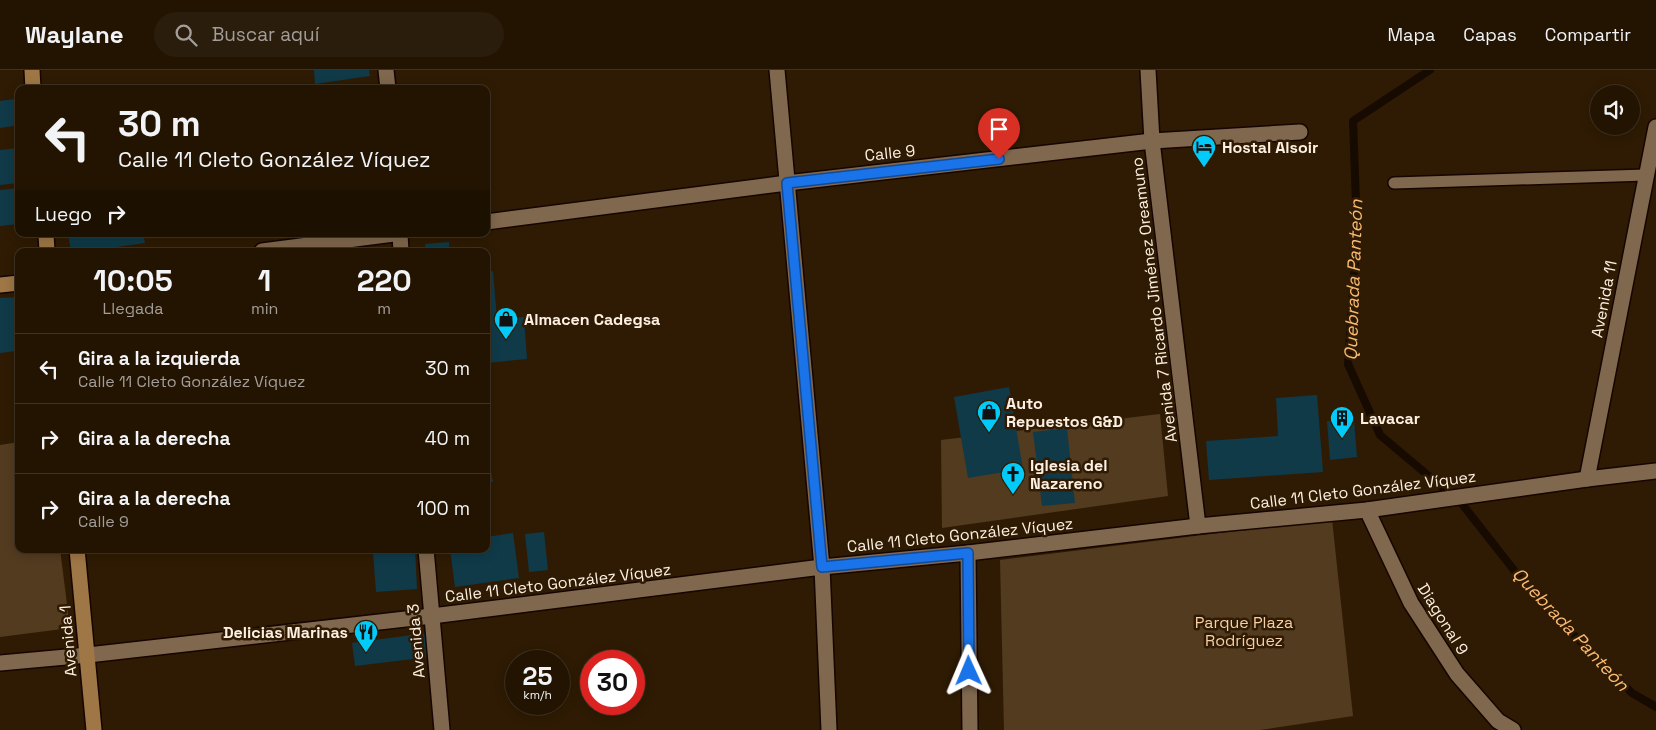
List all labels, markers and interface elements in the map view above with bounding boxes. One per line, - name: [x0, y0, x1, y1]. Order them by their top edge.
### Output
- search box: [154, 12, 504, 57]
- text: Waylane: [25, 19, 124, 50]
- icon: search: [172, 21, 200, 49]
- text: Buscar aquí: [212, 22, 319, 47]
- text: Mapa: [1387, 23, 1435, 46]
- text: Capas: [1463, 23, 1517, 46]
- text: Compartir: [1545, 23, 1631, 46]
- map controls: [1590, 85, 1640, 135]
- button: sound: [1590, 85, 1640, 135]
- text: 30 m: [118, 102, 201, 146]
- icon: left: [35, 105, 100, 170]
- pin: [978, 108, 1020, 159]
- icon: arrive: [985, 115, 1013, 143]
- hotel icon: Hostal Alsoir: [1191, 134, 1217, 168]
- place label: Hostal Alsoir: [1222, 137, 1318, 158]
- street label: Calle 9: [864, 140, 916, 166]
- text: Calle 11 Cleto González Víquez: [118, 145, 431, 173]
- street label: Avenida 7 Ricardo Jiménez Oreamuno: [1126, 156, 1182, 444]
- water label: Quebrada Panteón: [1339, 198, 1367, 361]
- icon: right: [102, 200, 130, 228]
- text: Luego: [35, 202, 92, 227]
- street label: Avenida 11: [1586, 259, 1622, 339]
- text: 10:05: [93, 261, 173, 300]
- text: 1: [258, 261, 271, 300]
- text: 220: [357, 261, 412, 300]
- text: Llegada: [103, 298, 163, 319]
- text: min: [251, 298, 278, 319]
- text: m: [377, 298, 391, 319]
- shop icon: Almacen Cadegsa: [493, 306, 519, 340]
- place label: Almacen Cadegsa: [524, 309, 660, 330]
- text: Gira a la izquierda: [78, 346, 240, 371]
- icon: left: [35, 355, 63, 383]
- text: 30 m: [425, 356, 470, 381]
- text: Calle 11 Cleto González Víquez: [78, 371, 305, 392]
- place label: Auto Repuestos G&D: [1006, 393, 1123, 432]
- shop icon: Auto Repuestos G&D: [976, 399, 1002, 433]
- building icon: Lavacar: [1329, 405, 1355, 439]
- place label: Lavacar: [1360, 408, 1420, 429]
- icon: right: [35, 425, 63, 453]
- text: Gira a la derecha: [78, 426, 230, 451]
- text: 40 m: [425, 426, 470, 451]
- place label: Iglesia del Nazareno: [1030, 455, 1108, 494]
- church icon: Iglesia del Nazareno: [1000, 461, 1026, 495]
- street label: Calle 11 Cleto González Víquez: [1249, 466, 1477, 514]
- text: Gira a la derecha: [78, 486, 230, 511]
- icon: right: [35, 495, 63, 523]
- text: 100 m: [416, 496, 470, 521]
- text: Calle 9: [78, 511, 129, 532]
- street label: Calle 11 Cleto González Víquez: [846, 513, 1074, 557]
- street label: Calle 11 Cleto González Víquez: [444, 559, 672, 607]
- water label: Quebrada Panteón: [1508, 562, 1635, 696]
- street label: Diagonal 9: [1413, 579, 1473, 659]
- street label: Avenida 3: [402, 603, 430, 679]
- street label: Avenida 1: [54, 604, 82, 678]
- park label: Parque Plaza Rodríguez: [1195, 612, 1293, 651]
- restaurant icon: Delicias Marinas: [353, 619, 379, 653]
- place label: Delicias Marinas: [223, 622, 348, 643]
- position arrow: [942, 644, 994, 696]
- speed limit sign: 30: [580, 650, 645, 715]
- text: 25: [523, 660, 552, 692]
- text: km/h: [523, 687, 552, 703]

